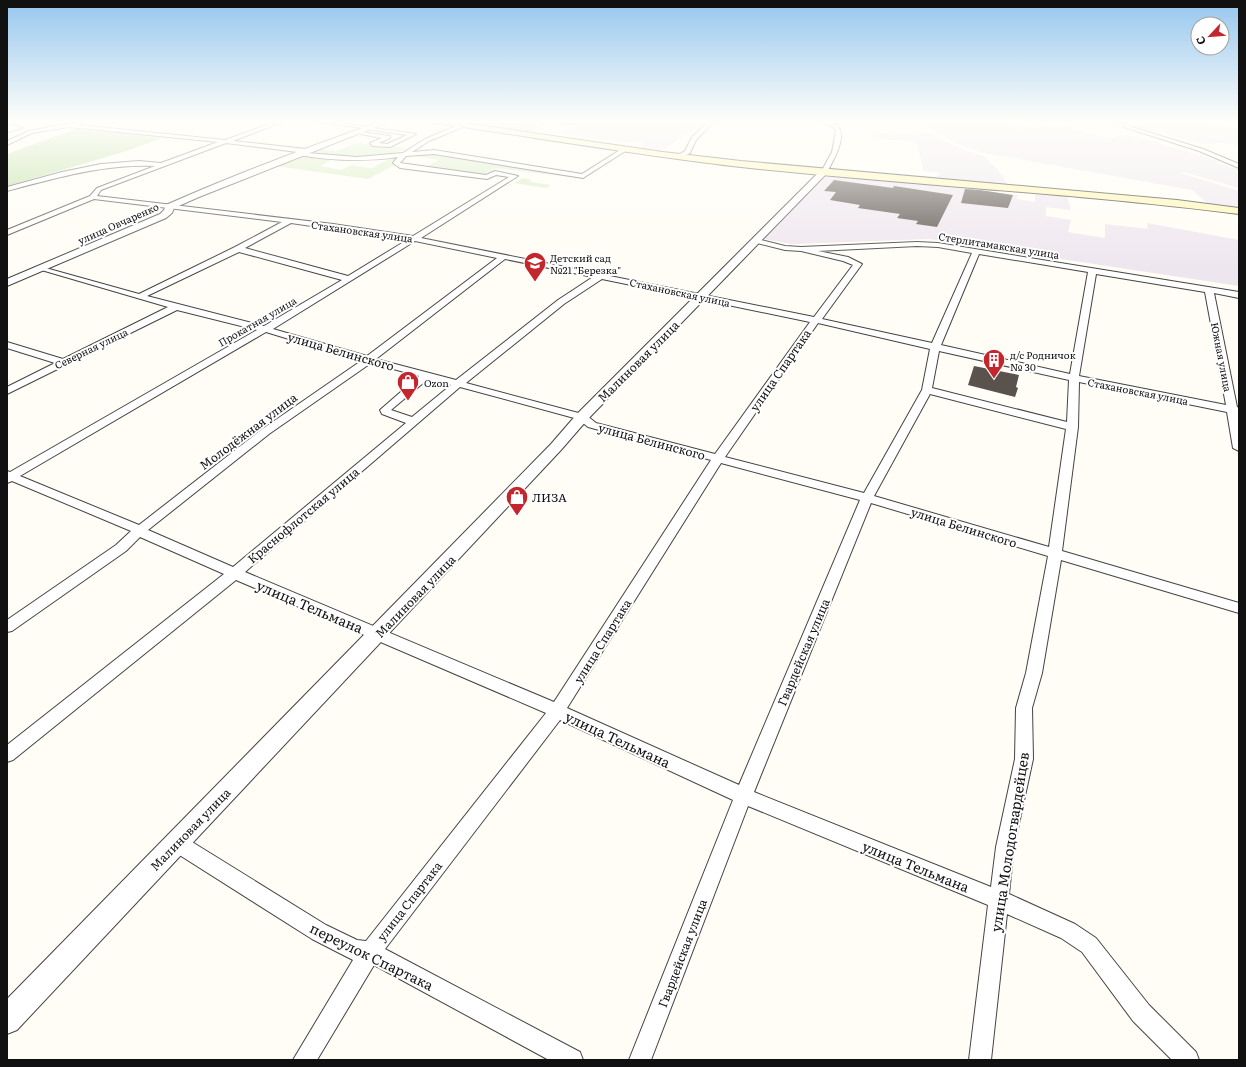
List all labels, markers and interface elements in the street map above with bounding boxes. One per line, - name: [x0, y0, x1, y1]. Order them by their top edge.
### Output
- north arrow: [1190, 16, 1230, 56]
- text: С: [1191, 34, 1209, 48]
- street label: улица Овчаренко: [75, 198, 161, 248]
- street label: Стахановская улица: [310, 216, 414, 246]
- street label: Стерлитамакская улица: [938, 228, 1061, 262]
- school or university icon: Детский сад №21 "Березка": [522, 250, 548, 283]
- place label: Детский сад №21 "Березка": [550, 250, 621, 277]
- street label: Стахановская улица: [628, 274, 732, 310]
- street label: Прокатная улица: [215, 292, 300, 350]
- street label: Малиновая улица: [593, 316, 683, 406]
- street label: Южная улица: [1208, 321, 1236, 394]
- street label: Северная улица: [52, 323, 131, 372]
- street label: улица Спартака: [745, 325, 815, 415]
- street label: улица Белинского: [286, 327, 396, 375]
- building icon: д/с Родничок № 30: [981, 347, 1007, 380]
- place label: д/с Родничок № 30: [1010, 347, 1076, 374]
- shop icon: Ozon: [395, 369, 421, 402]
- street label: Стахановская улица: [1086, 374, 1190, 408]
- place label: Ozon: [424, 375, 449, 390]
- street label: Молодёжная улица: [195, 388, 301, 474]
- street label: улица Белинского: [596, 418, 708, 464]
- street label: Краснофлотская улица: [243, 462, 363, 567]
- shop icon: ЛИЗА: [504, 484, 530, 517]
- place label: ЛИЗА: [532, 488, 567, 506]
- street label: улица Белинского: [909, 502, 1019, 552]
- street label: Малиновая улица: [371, 550, 460, 641]
- street label: улица Тельмана: [254, 575, 367, 638]
- street label: улица Спартака: [569, 595, 636, 687]
- street label: Гвардейская улица: [772, 595, 834, 708]
- street label: улица Тельмана: [562, 706, 674, 772]
- street label: улица Молодогвардейцев: [985, 750, 1033, 933]
- street label: Малиновая улица: [146, 783, 235, 874]
- street label: улица Тельмана: [859, 835, 973, 897]
- street label: улица Спартака: [372, 857, 446, 945]
- street label: Гвардейская улица: [653, 896, 711, 1010]
- street label: переулок Спартака: [307, 917, 438, 995]

